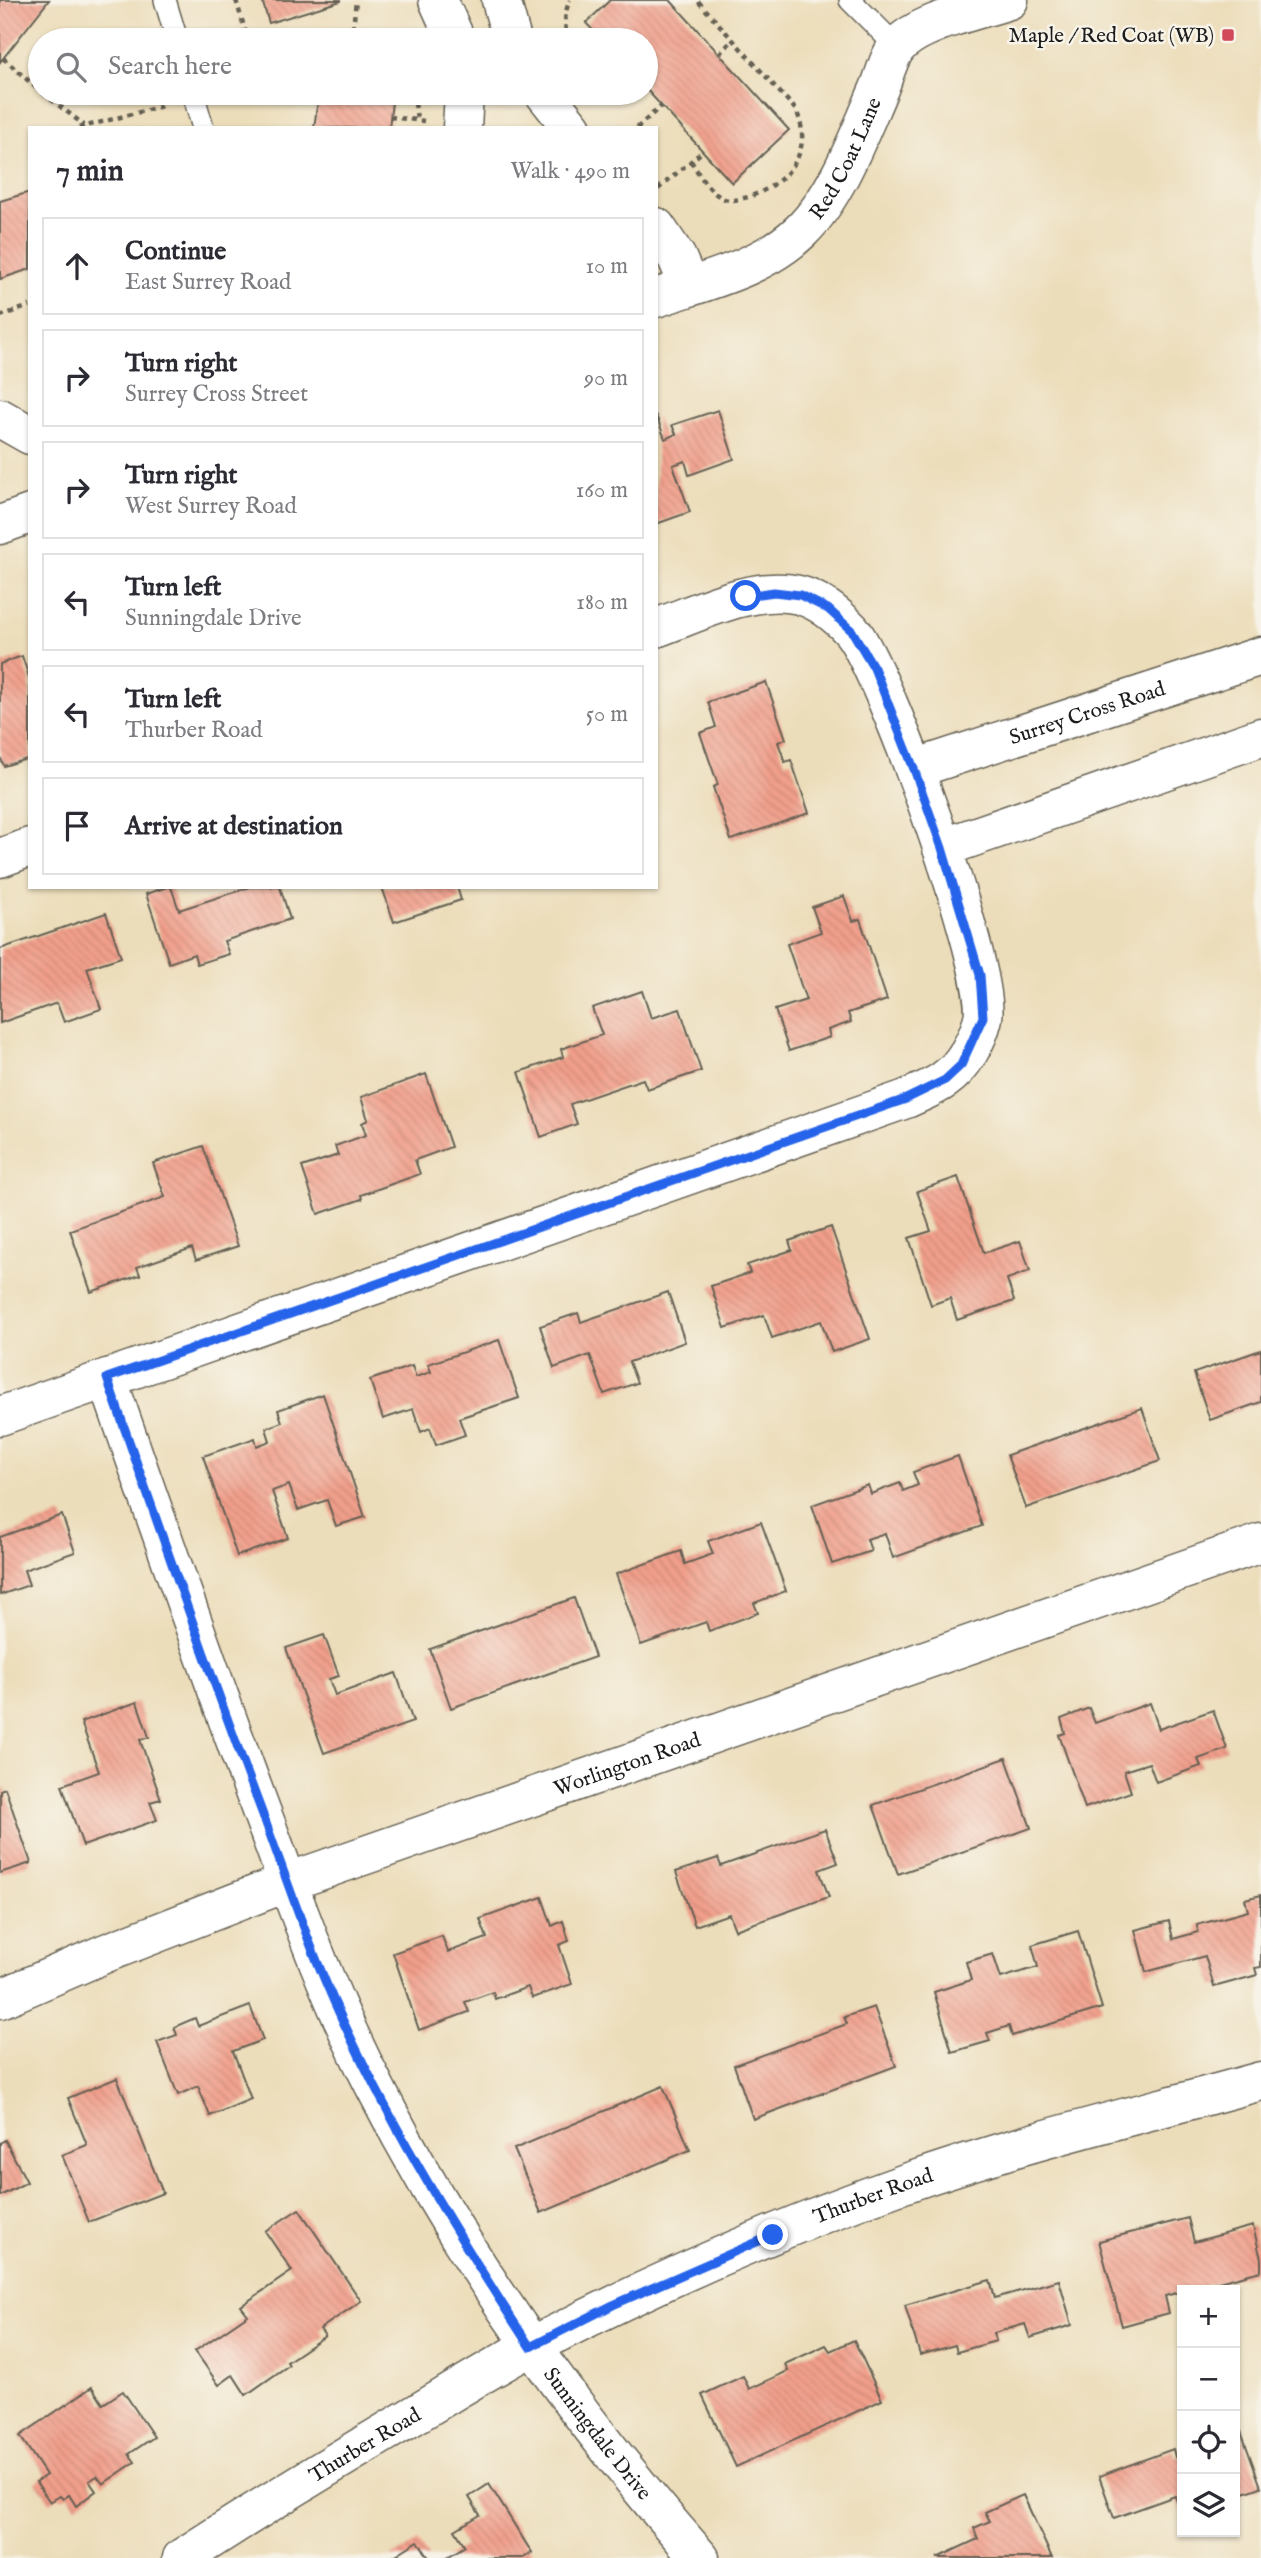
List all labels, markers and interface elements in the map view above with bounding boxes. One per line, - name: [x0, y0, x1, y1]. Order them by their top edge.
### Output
- place label: Maple / Red Coat (WB): [1009, 23, 1214, 50]
- marker: Maple / Red Coat (WB): [1220, 27, 1236, 43]
- search box: [28, 28, 658, 105]
- icon: search: [52, 48, 90, 86]
- text: Search here: [108, 50, 232, 83]
- street label: Red Coat Lane: [804, 93, 889, 226]
- text: 7 min: [56, 153, 124, 191]
- text: Walk · 490 m: [510, 157, 630, 186]
- text: Continue: [125, 235, 226, 268]
- icon: ahead: [58, 247, 96, 285]
- text: 10 m: [585, 252, 628, 281]
- text: East Surrey Road: [125, 268, 291, 297]
- text: Turn right: [125, 347, 238, 380]
- icon: right: [58, 359, 96, 397]
- text: 90 m: [584, 364, 628, 393]
- text: Surrey Cross Street: [125, 380, 308, 409]
- text: Turn right: [125, 459, 238, 492]
- icon: right: [58, 471, 96, 509]
- text: 160 m: [576, 476, 628, 505]
- text: West Surrey Road: [125, 492, 297, 521]
- text: Turn left: [125, 571, 222, 604]
- route start: [730, 580, 761, 611]
- icon: left: [58, 583, 96, 621]
- text: 180 m: [576, 588, 628, 617]
- text: Sunningdale Drive: [125, 604, 302, 633]
- street label: Surrey Cross Road: [1006, 676, 1170, 752]
- text: Turn left: [125, 683, 222, 716]
- icon: left: [58, 695, 96, 733]
- text: 50 m: [586, 700, 628, 729]
- text: Thurber Road: [125, 716, 263, 745]
- icon: arrive: [58, 807, 96, 845]
- text: Arrive at destination: [125, 810, 343, 843]
- street label: Worlington Road: [551, 1727, 705, 1803]
- street label: Thurber Road: [809, 2162, 937, 2231]
- route end: [757, 2219, 788, 2250]
- map controls: [1177, 2285, 1240, 2537]
- button: +: [1177, 2285, 1240, 2348]
- button: −: [1177, 2348, 1240, 2411]
- street label: Sunningdale Drive: [537, 2362, 657, 2507]
- street label: Thurber Road: [305, 2402, 427, 2490]
- button: locate: [1177, 2411, 1240, 2474]
- button: layers: [1177, 2474, 1240, 2537]

